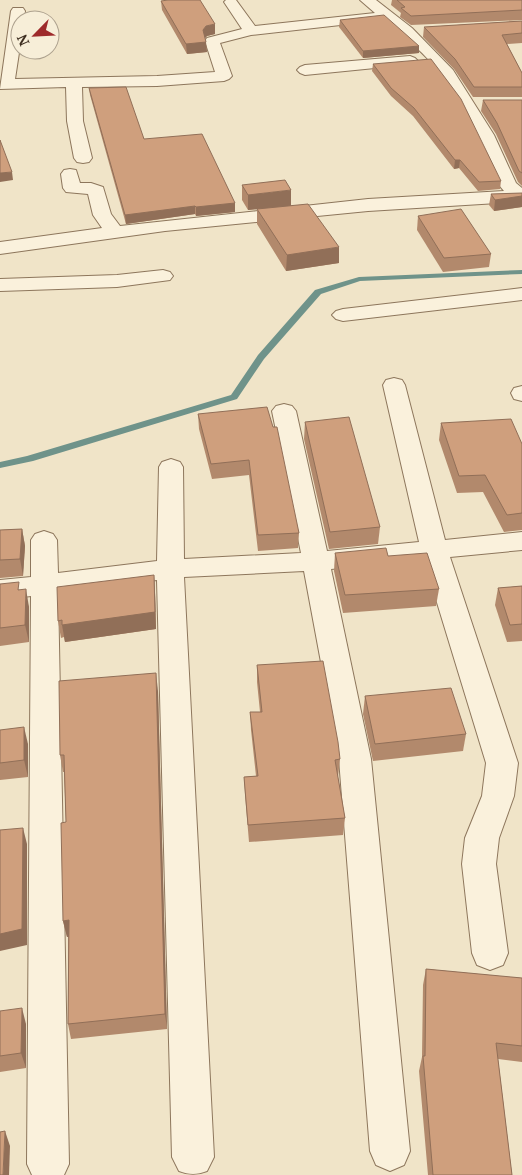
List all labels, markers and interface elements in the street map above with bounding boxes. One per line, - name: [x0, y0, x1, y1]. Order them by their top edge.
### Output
- north arrow: [10, 10, 60, 60]
- text: N: [12, 31, 34, 49]

